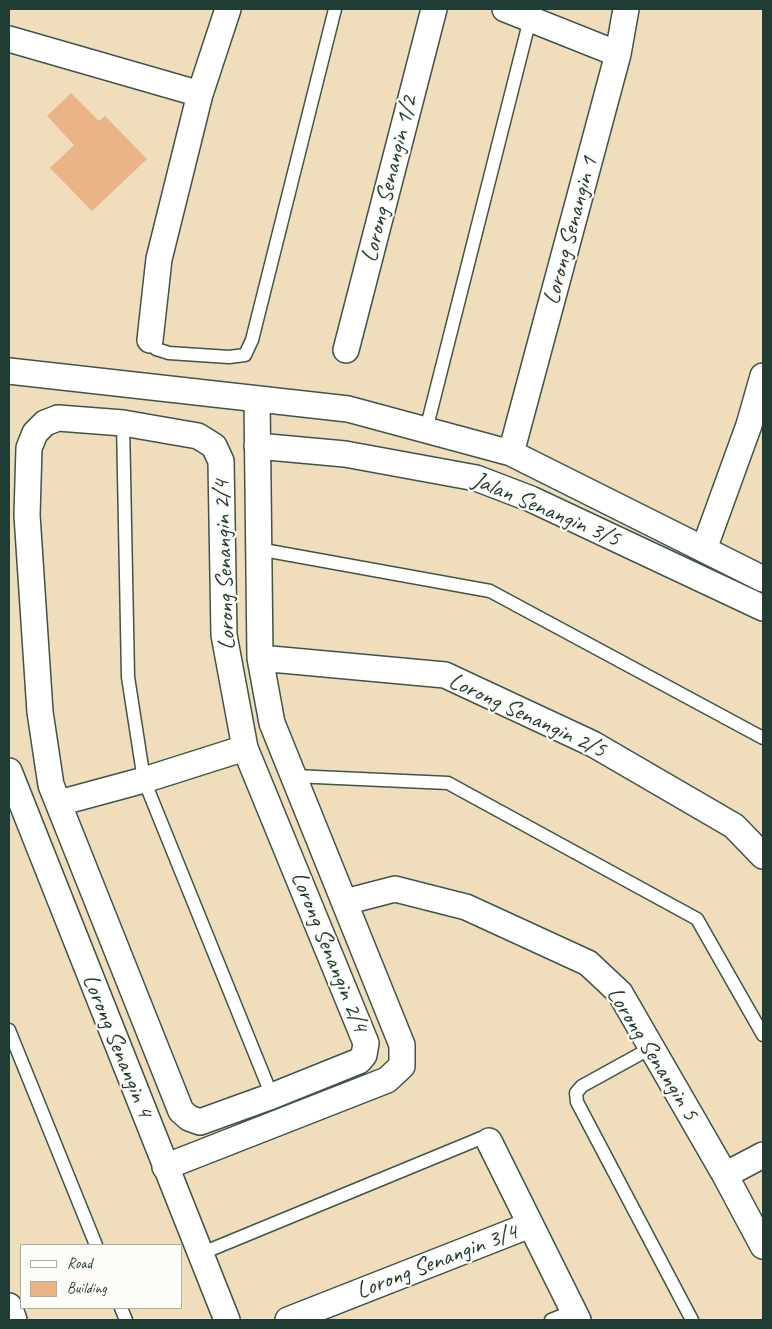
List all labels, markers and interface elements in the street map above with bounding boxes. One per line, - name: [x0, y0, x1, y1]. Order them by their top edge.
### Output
- street label: Lorong Senangin 1/2: [355, 93, 425, 265]
- street label: Lorong Senangin 1: [537, 154, 605, 308]
- street label: Jalan Senangin 3/5: [468, 466, 624, 554]
- street label: Lorong Senangin 2/4: [208, 479, 242, 651]
- street label: Lorong Senangin 2/5: [444, 667, 610, 765]
- street label: Lorong Senangin 2/4: [284, 868, 374, 1036]
- street label: Lorong Senangin 4: [75, 970, 159, 1122]
- street label: Lorong Senangin 5: [600, 982, 704, 1126]
- street label: Lorong Senangin 3/4: [352, 1218, 522, 1306]
- legend: [20, 1244, 182, 1309]
- text: Road: [67, 1254, 92, 1273]
- text: Building: [67, 1279, 106, 1298]

